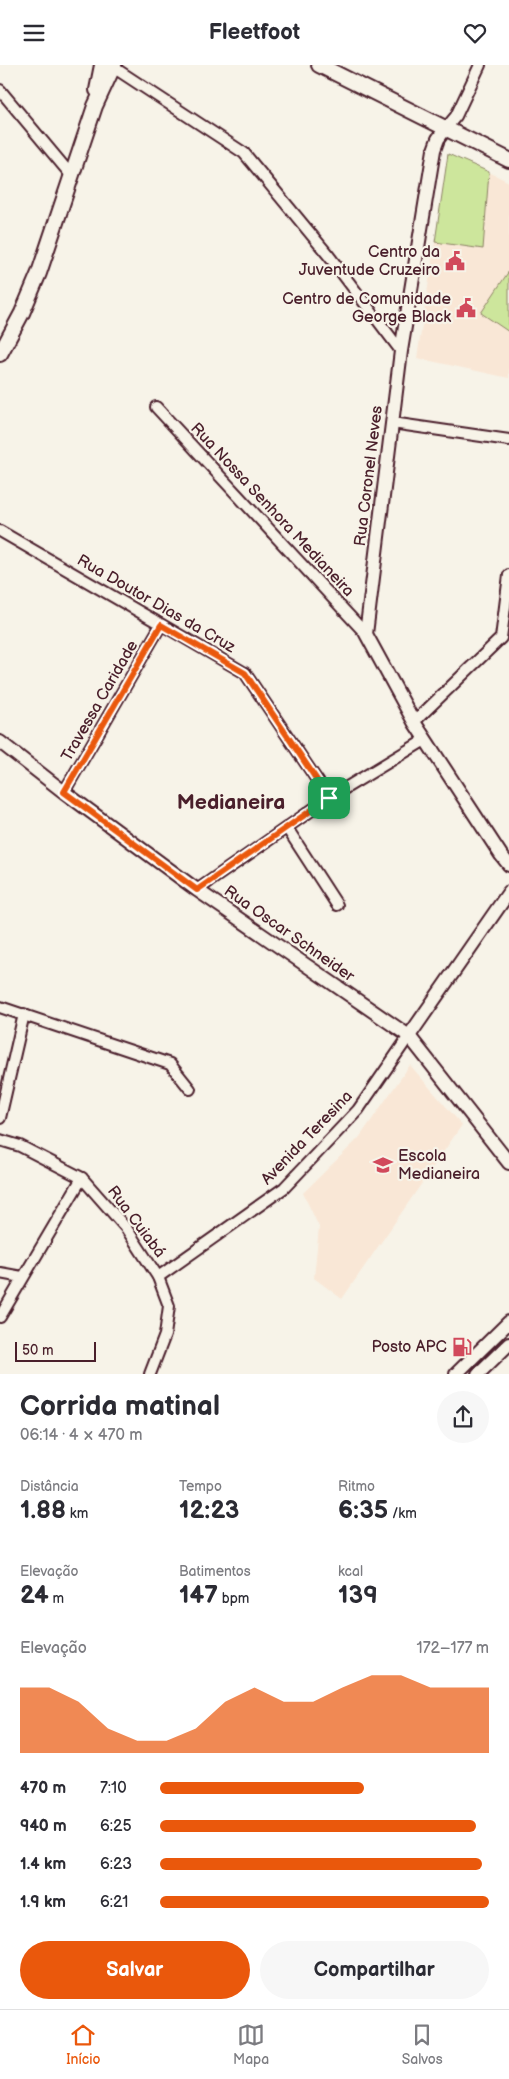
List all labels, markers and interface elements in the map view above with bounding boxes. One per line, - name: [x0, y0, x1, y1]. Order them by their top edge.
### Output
- icon: menu: [20, 19, 48, 47]
- text: Fleetfoot: [209, 19, 300, 46]
- icon: heart: [461, 19, 489, 47]
- place label: Centro da Juventude Cruzeiro: [299, 243, 440, 280]
- public building icon: Centro da Juventude Cruzeiro: [444, 250, 466, 272]
- place label: Centro de Comunidade George Black: [282, 290, 452, 327]
- public building icon: Centro de Comunidade George Black: [455, 297, 477, 319]
- street label: Rua Coronel Neves: [351, 405, 387, 547]
- street label: Rua Nossa Senhora Medianeira: [186, 419, 358, 601]
- street label: Rua Doutor Dias da Cruz: [74, 551, 239, 657]
- street label: Travessa Caridade: [58, 637, 143, 765]
- pin: [308, 777, 350, 819]
- icon: arrive: [315, 784, 343, 812]
- district label: Medianeira: [177, 790, 285, 815]
- street label: Rua Oscar Schneider: [220, 882, 358, 986]
- street label: Avenida Teresina: [257, 1087, 357, 1189]
- place label: Escola Medianeira: [398, 1147, 480, 1184]
- school or university icon: Escola Medianeira: [372, 1154, 394, 1176]
- street label: Rua Cuiabá: [103, 1182, 169, 1262]
- fuel station icon: Posto APC: [451, 1336, 473, 1358]
- place label: Posto APC: [372, 1338, 447, 1357]
- scale bar: [15, 1339, 96, 1362]
- text: 50 m: [22, 1342, 54, 1359]
- text: Corrida matinal: [20, 1390, 220, 1423]
- button: share: [437, 1391, 489, 1443]
- text: 06:14 · 4 × 470 m: [20, 1426, 142, 1445]
- text: Distância: [20, 1478, 79, 1495]
- text: Tempo: [179, 1478, 222, 1495]
- text: Ritmo: [338, 1478, 375, 1495]
- text: 1.88: [20, 1495, 66, 1526]
- text: 12:23: [179, 1495, 239, 1526]
- text: 6:35: [338, 1495, 388, 1526]
- text: km: [66, 1505, 88, 1522]
- text: /km: [388, 1505, 417, 1522]
- text: Elevação: [20, 1563, 78, 1580]
- text: Batimentos: [179, 1563, 251, 1580]
- text: kcal: [338, 1563, 363, 1580]
- text: 24: [20, 1580, 49, 1611]
- text: 147: [179, 1580, 218, 1611]
- text: 139: [338, 1580, 378, 1611]
- text: m: [49, 1590, 64, 1607]
- text: bpm: [218, 1590, 249, 1607]
- text: Elevação: [20, 1639, 87, 1658]
- text: 172–177 m: [416, 1639, 489, 1658]
- text: 470 m: [20, 1779, 66, 1798]
- text: 7:10: [100, 1779, 127, 1798]
- text: 940 m: [20, 1817, 67, 1836]
- text: 6:25: [100, 1817, 132, 1836]
- text: 1.4 km: [20, 1855, 66, 1874]
- text: 6:23: [100, 1855, 132, 1874]
- text: 1.9 km: [20, 1893, 66, 1912]
- text: 6:21: [100, 1893, 128, 1912]
- button: Salvar: [20, 1941, 250, 1999]
- button: Compartilhar: [260, 1941, 489, 1999]
- tab: Início: [66, 2021, 101, 2068]
- tab: Mapa: [233, 2021, 269, 2068]
- tab: Salvos: [402, 2021, 443, 2068]

